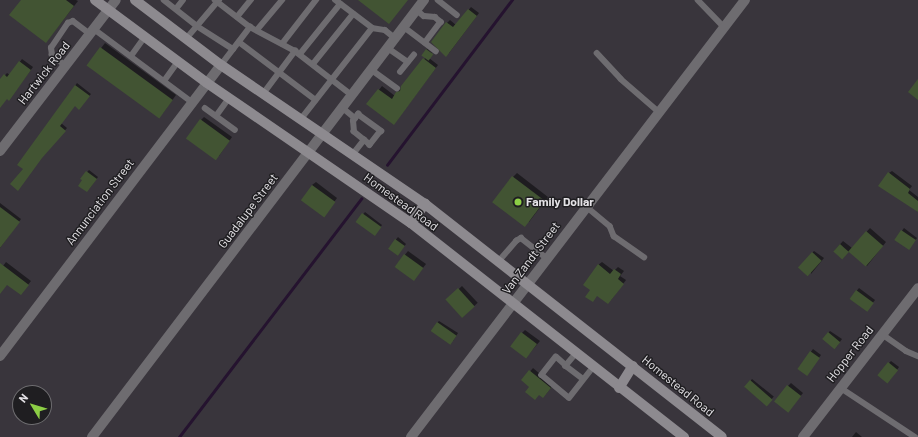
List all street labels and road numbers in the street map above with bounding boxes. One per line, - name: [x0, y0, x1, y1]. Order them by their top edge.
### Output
- street label: Hartwick Road: [15, 39, 73, 107]
- street label: Annunciation Street: [63, 156, 137, 248]
- street label: Homestead Road: [361, 170, 441, 234]
- street label: Guadalupe Street: [215, 171, 281, 251]
- street label: Van Zandt Street: [499, 219, 563, 297]
- street label: Hopper Road: [824, 323, 876, 385]
- street label: Homestead Road: [639, 353, 717, 419]

